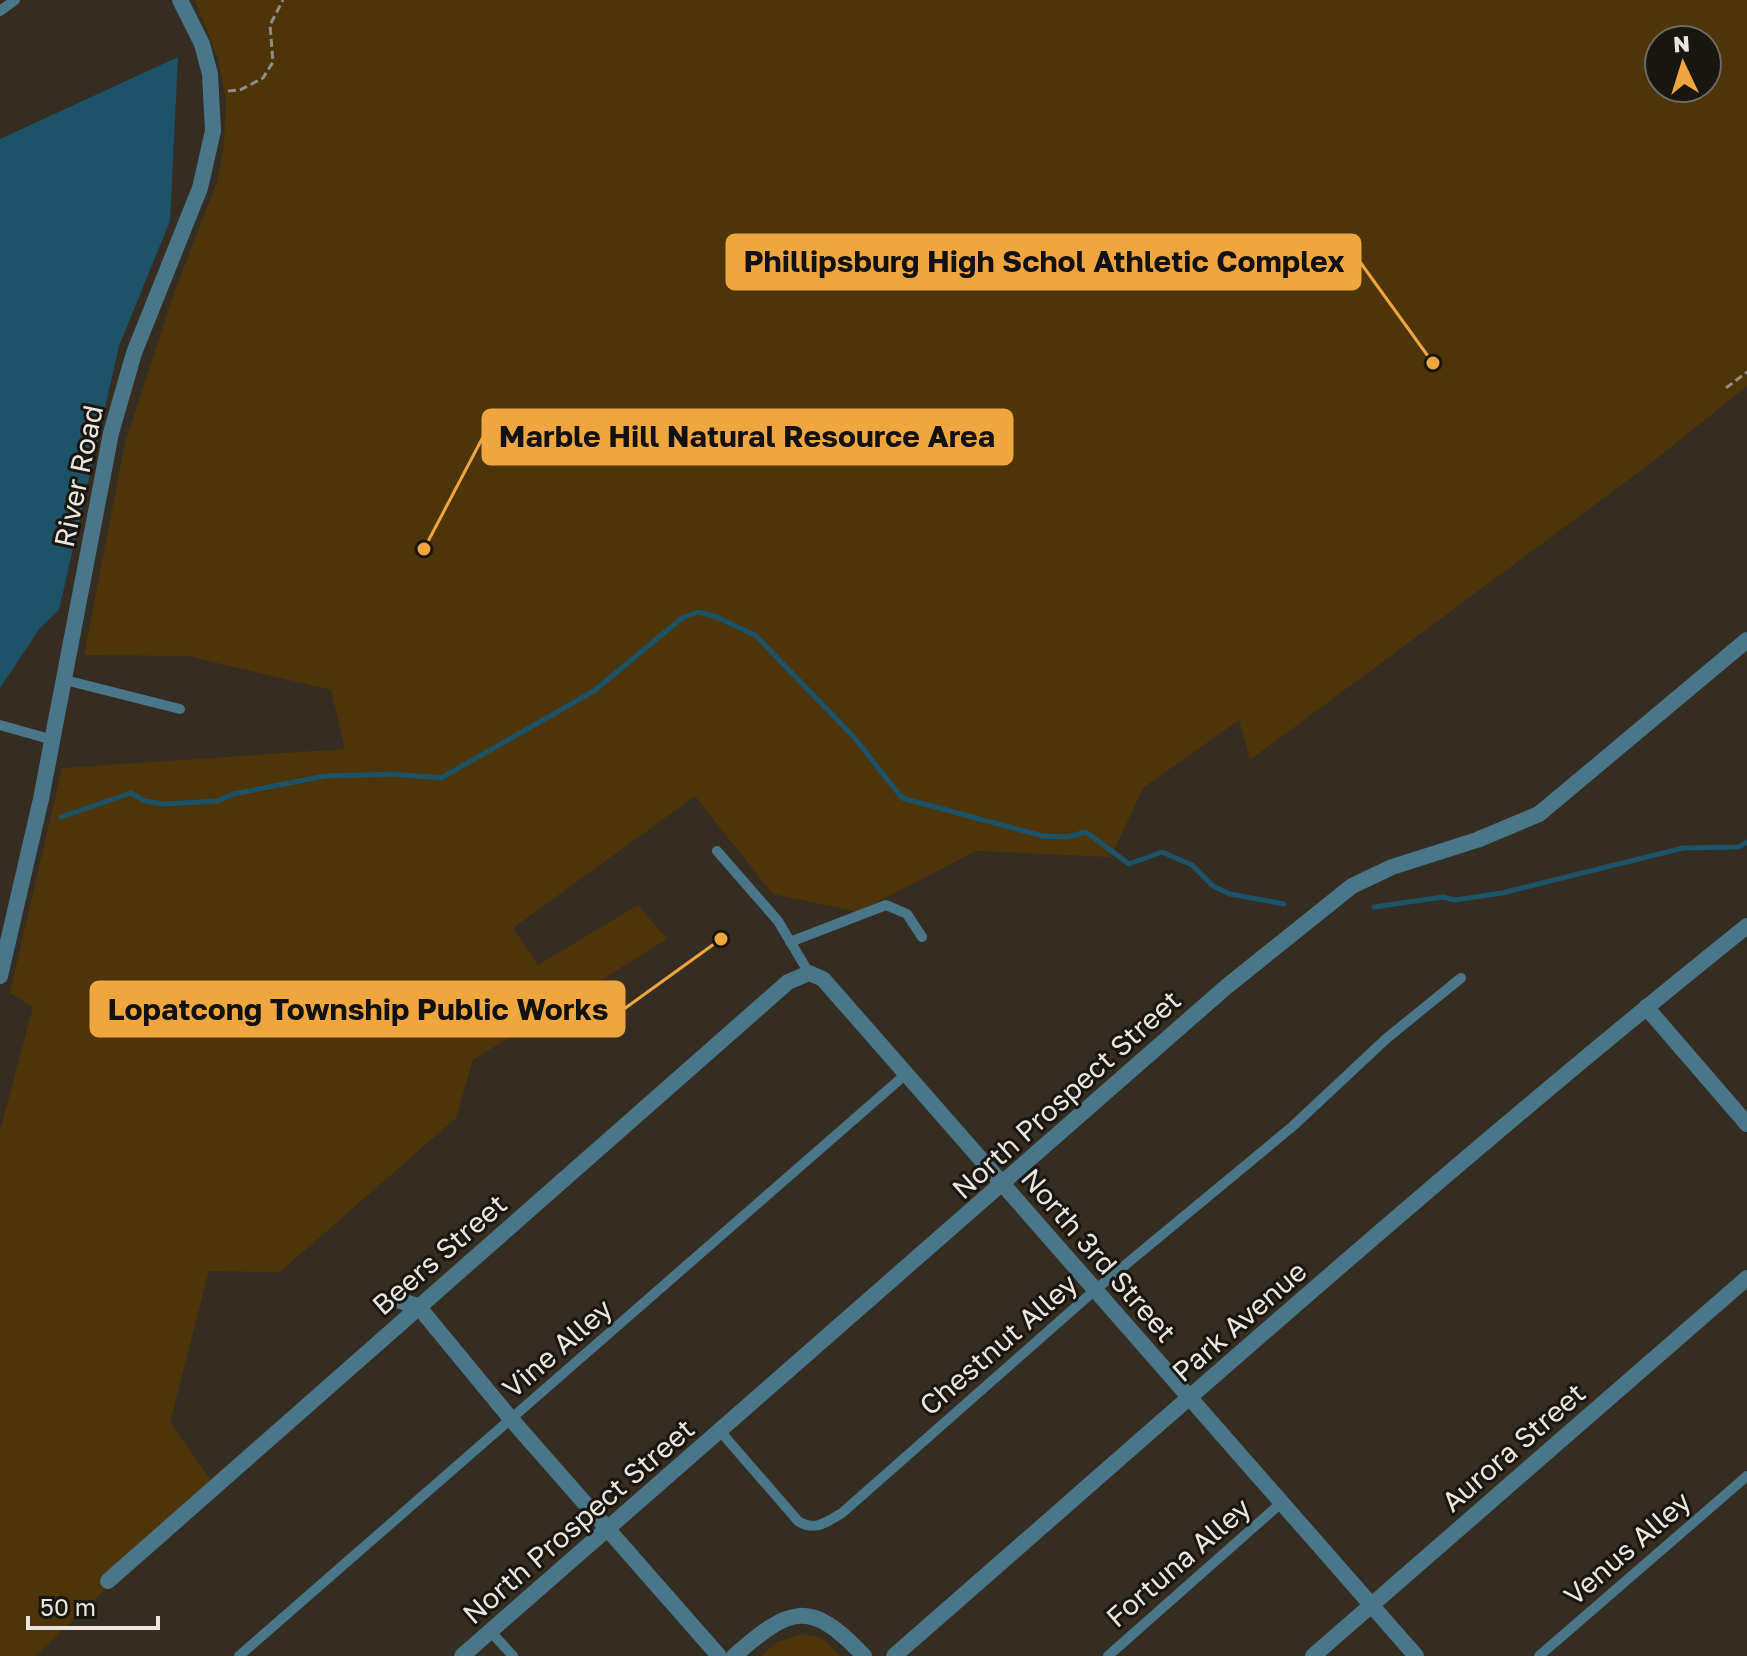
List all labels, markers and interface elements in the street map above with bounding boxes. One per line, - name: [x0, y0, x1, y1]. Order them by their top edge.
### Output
- north arrow: [1643, 24, 1723, 104]
- text: N: [1672, 29, 1691, 58]
- callout: Phillipsburg High Schol Athletic Complex: [727, 235, 1360, 289]
- text: Phillipsburg High Schol Athletic Complex: [743, 243, 1345, 279]
- street label: River Road: [47, 402, 109, 550]
- callout: Marble Hill Natural Resource Area: [483, 410, 1012, 464]
- text: Marble Hill Natural Resource Area: [499, 418, 995, 454]
- callout: Lopatcong Township Public Works: [91, 982, 624, 1036]
- street label: North Prospect Street: [945, 983, 1187, 1205]
- text: Lopatcong Township Public Works: [107, 991, 609, 1027]
- street label: North 3rd Street: [1015, 1161, 1183, 1349]
- street label: Beers Street: [365, 1187, 513, 1321]
- street label: Park Avenue: [1165, 1254, 1313, 1388]
- street label: Chestnut Alley: [912, 1266, 1084, 1421]
- street label: Vine Alley: [496, 1291, 619, 1404]
- street label: Aurora Street: [1435, 1376, 1591, 1518]
- street label: North Prospect Street: [456, 1412, 700, 1630]
- street label: Venus Alley: [1557, 1484, 1697, 1612]
- street label: Fortuna Alley: [1099, 1490, 1257, 1634]
- scale bar: [28, 1580, 158, 1630]
- text: 50 m: [40, 1592, 96, 1621]

